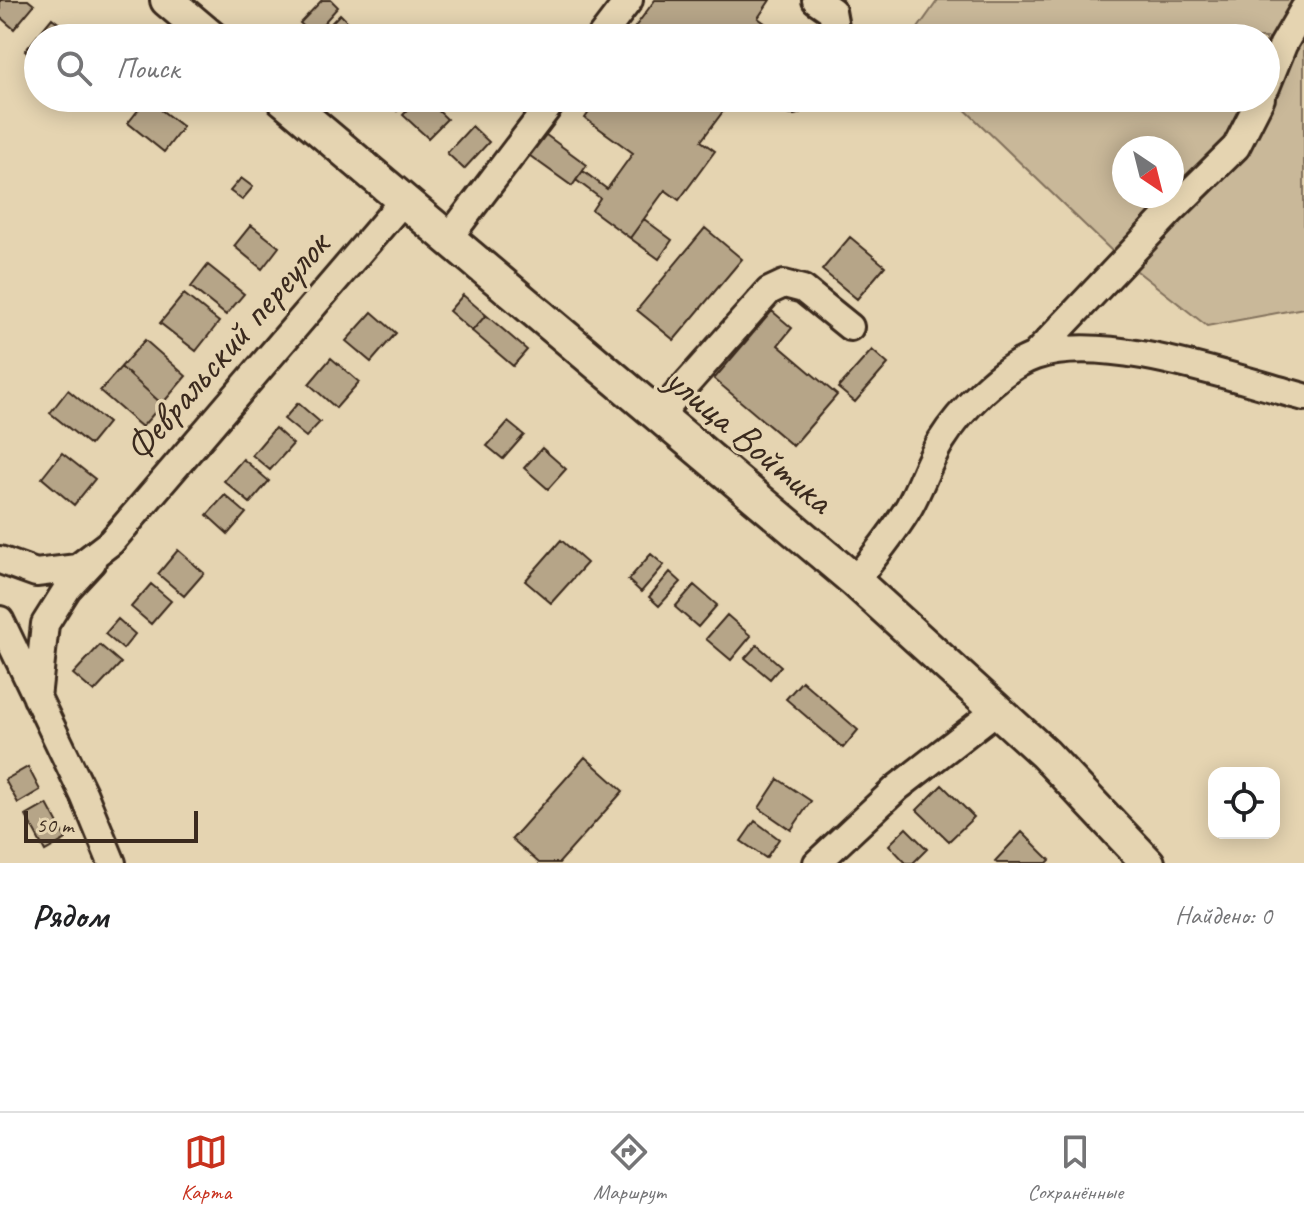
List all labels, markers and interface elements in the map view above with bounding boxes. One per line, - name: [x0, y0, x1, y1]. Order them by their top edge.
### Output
- search box: [24, 24, 1280, 112]
- icon: search: [52, 46, 96, 90]
- text: Поиск: [116, 49, 179, 87]
- north arrow: [1112, 136, 1184, 208]
- street label: Февральский переулок: [113, 219, 342, 472]
- street label: улица Войтика: [654, 354, 846, 526]
- map controls: [1208, 767, 1280, 839]
- button: locate: [1208, 767, 1280, 839]
- scale bar: [24, 807, 198, 843]
- text: 50 m: [36, 811, 73, 839]
- text: Рядом: [32, 894, 108, 937]
- text: Найдено: 0: [1175, 899, 1272, 932]
- tab: Карта: [181, 1130, 231, 1206]
- tab: Маршрут: [593, 1130, 666, 1206]
- tab: Сохранённые: [1028, 1130, 1123, 1206]

